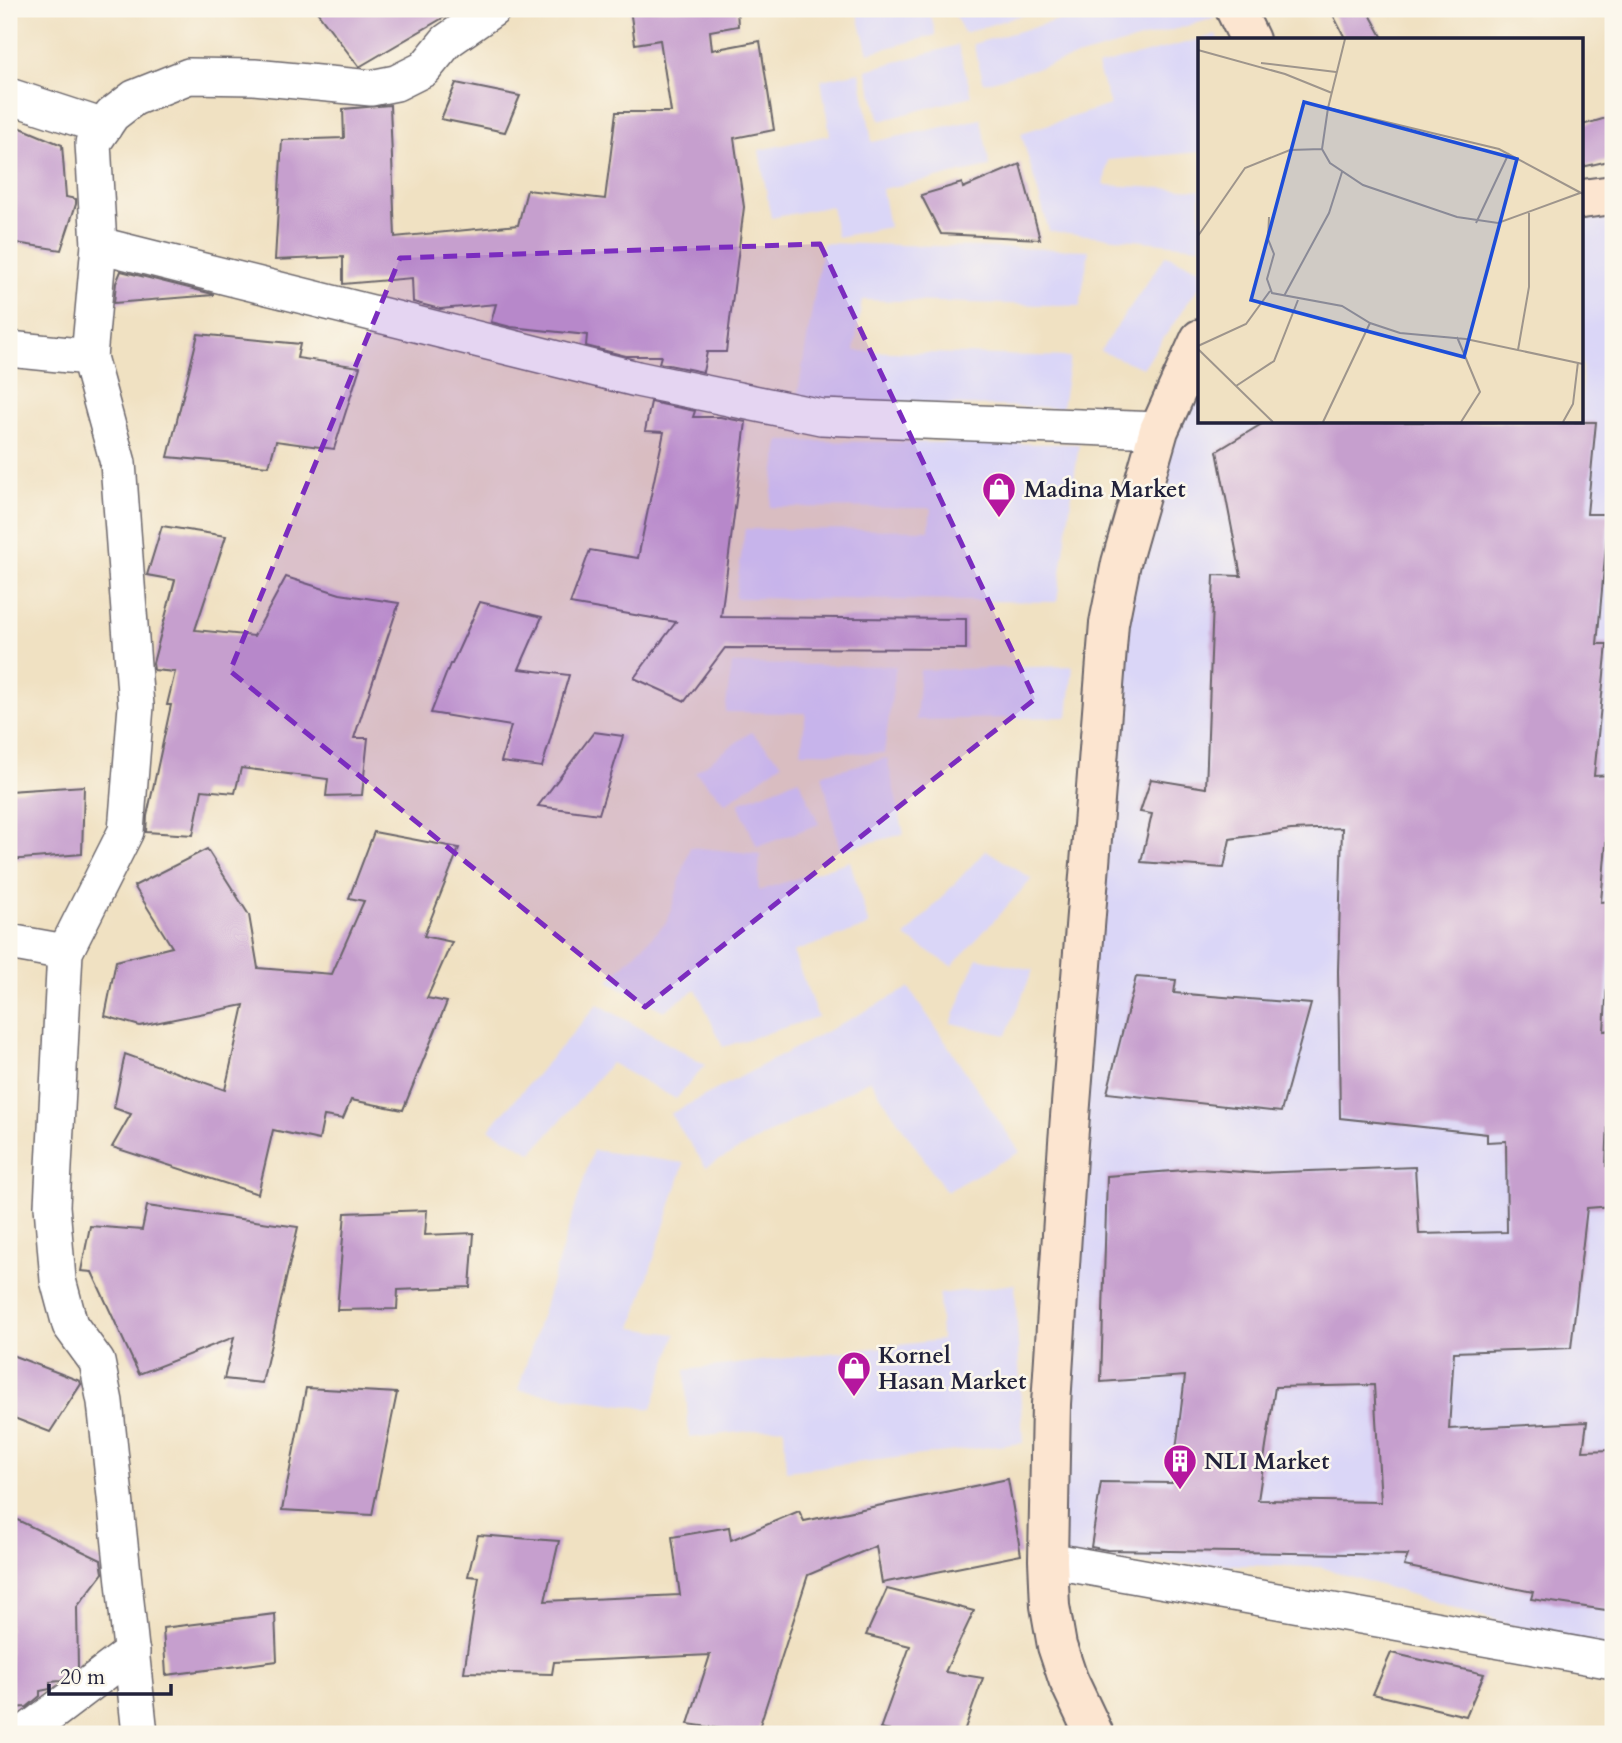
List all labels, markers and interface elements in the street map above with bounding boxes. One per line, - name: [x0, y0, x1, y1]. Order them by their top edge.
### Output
- inset map: [1198, 38, 1584, 424]
- shop icon: Madina Market: [980, 470, 1018, 519]
- place label: Madina Market: [1024, 474, 1186, 505]
- place label: Kornel Hasan Market: [878, 1340, 1026, 1397]
- shop icon: Kornel Hasan Market: [835, 1349, 873, 1398]
- building icon: NLI Market: [1161, 1442, 1199, 1491]
- place label: NLI Market: [1204, 1446, 1329, 1477]
- scale bar: [49, 1652, 172, 1696]
- text: 20 m: [60, 1663, 105, 1692]

